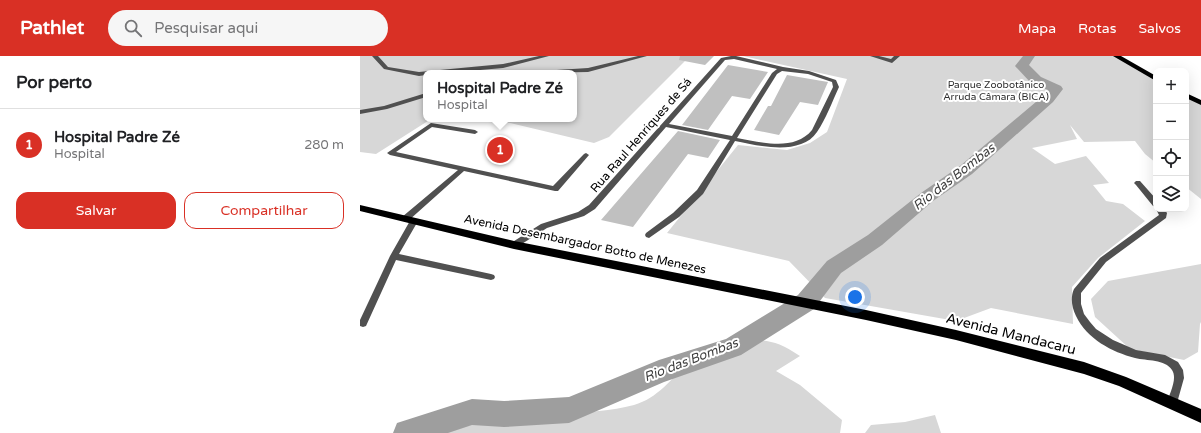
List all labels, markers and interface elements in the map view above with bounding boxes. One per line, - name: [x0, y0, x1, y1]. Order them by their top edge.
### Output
- search box: [108, 10, 388, 46]
- text: Pathlet: [20, 17, 84, 39]
- icon: search: [122, 17, 144, 39]
- text: Pesquisar aqui: [154, 19, 258, 37]
- text: Mapa: [1018, 20, 1056, 37]
- text: Rotas: [1078, 20, 1116, 37]
- text: Salvos: [1138, 20, 1181, 37]
- map controls: [1153, 68, 1189, 212]
- button: +: [1153, 68, 1189, 104]
- popup: [423, 70, 577, 122]
- text: Por perto: [16, 72, 92, 93]
- street label: Rua Raul Henriques de Sá: [587, 75, 695, 195]
- text: Hospital Padre Zé: [437, 79, 563, 97]
- park label: Parque Zoobotânico Arruda Câmara (BICA): [943, 79, 1049, 103]
- text: Hospital: [437, 97, 488, 113]
- button: −: [1153, 104, 1189, 140]
- text: Hospital Padre Zé: [54, 128, 180, 146]
- pin: 1: [487, 135, 513, 165]
- text: 1: [25, 137, 33, 153]
- text: 280 m: [304, 137, 344, 153]
- water label: Rio das Bombas: [910, 140, 999, 214]
- button: locate: [1153, 140, 1189, 176]
- text: Hospital: [54, 146, 105, 162]
- button: layers: [1153, 176, 1189, 212]
- button: Salvar: [16, 192, 176, 229]
- button: Compartilhar: [184, 192, 344, 229]
- street label: Avenida Desembargador Botto de Menezes: [463, 211, 708, 277]
- your location: [845, 287, 865, 307]
- street label: Avenida Mandacaru: [944, 310, 1078, 358]
- water label: Rio das Bombas: [642, 334, 741, 385]

